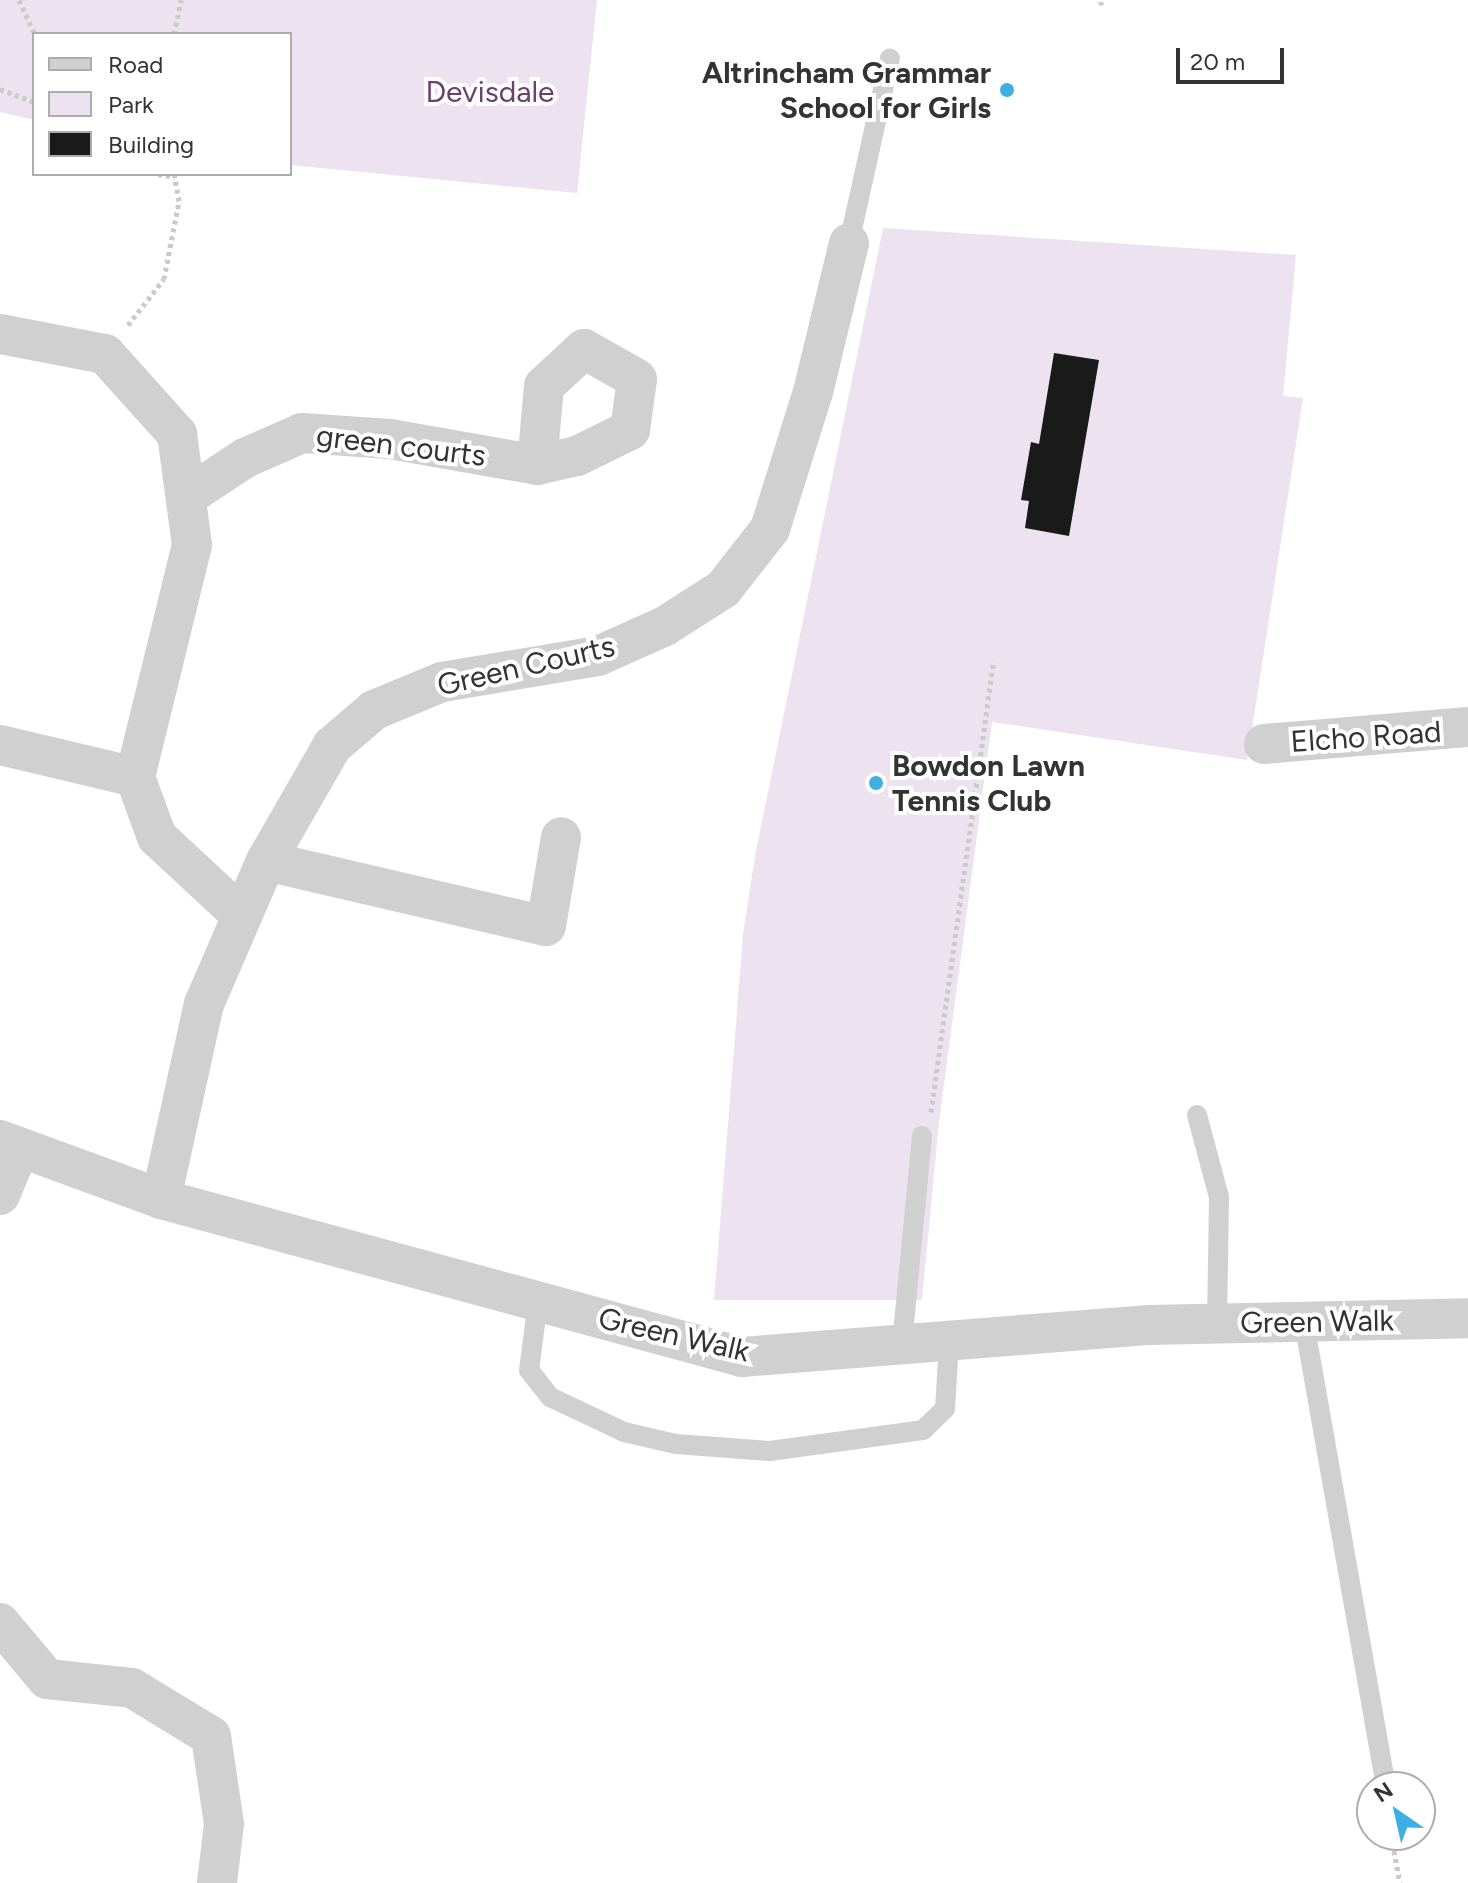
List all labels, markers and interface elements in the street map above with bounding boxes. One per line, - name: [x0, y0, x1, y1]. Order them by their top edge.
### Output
- legend: [32, 32, 292, 176]
- scale bar: [1180, 32, 1288, 82]
- text: 20 m: [1190, 47, 1245, 76]
- text: Road: [108, 50, 163, 79]
- place label: Altrincham Grammar School for Girls: [702, 55, 991, 126]
- park label: Devisdale: [425, 74, 555, 110]
- marker: Altrincham Grammar School for Girls: [998, 81, 1016, 99]
- text: Park: [108, 90, 154, 119]
- text: Building: [108, 130, 194, 159]
- street label: green courts: [314, 418, 488, 474]
- street label: Green Courts: [434, 628, 618, 704]
- street label: Elcho Road: [1289, 714, 1443, 760]
- place label: Bowdon Lawn Tennis Club: [892, 748, 1085, 818]
- marker: Bowdon Lawn Tennis Club: [867, 774, 885, 792]
- street label: Green Walk: [595, 1300, 753, 1370]
- street label: Green Walk: [1240, 1303, 1394, 1341]
- north arrow: [1356, 1771, 1436, 1851]
- text: N: [1369, 1776, 1398, 1808]

